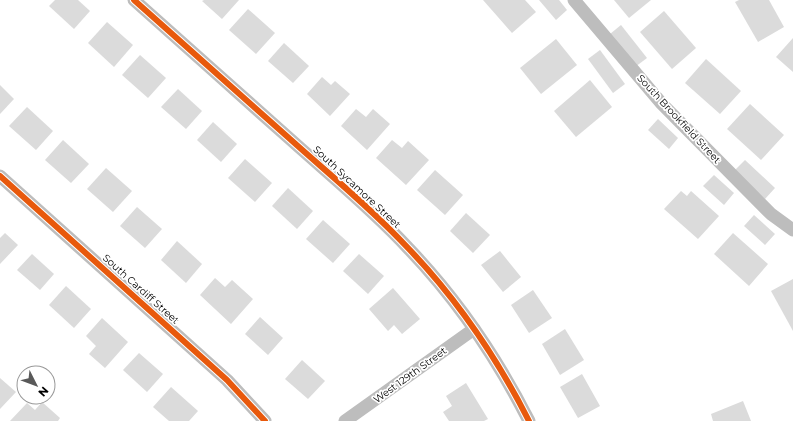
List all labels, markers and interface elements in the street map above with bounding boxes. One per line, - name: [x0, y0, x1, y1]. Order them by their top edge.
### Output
- street label: South Brookfield Street: [634, 72, 724, 166]
- street label: South Sycamore Street: [310, 143, 404, 231]
- street label: South Cardiff Street: [100, 251, 182, 327]
- street label: West 129th Street: [371, 344, 449, 406]
- north arrow: [16, 365, 56, 405]
- text: N: [35, 384, 52, 400]

